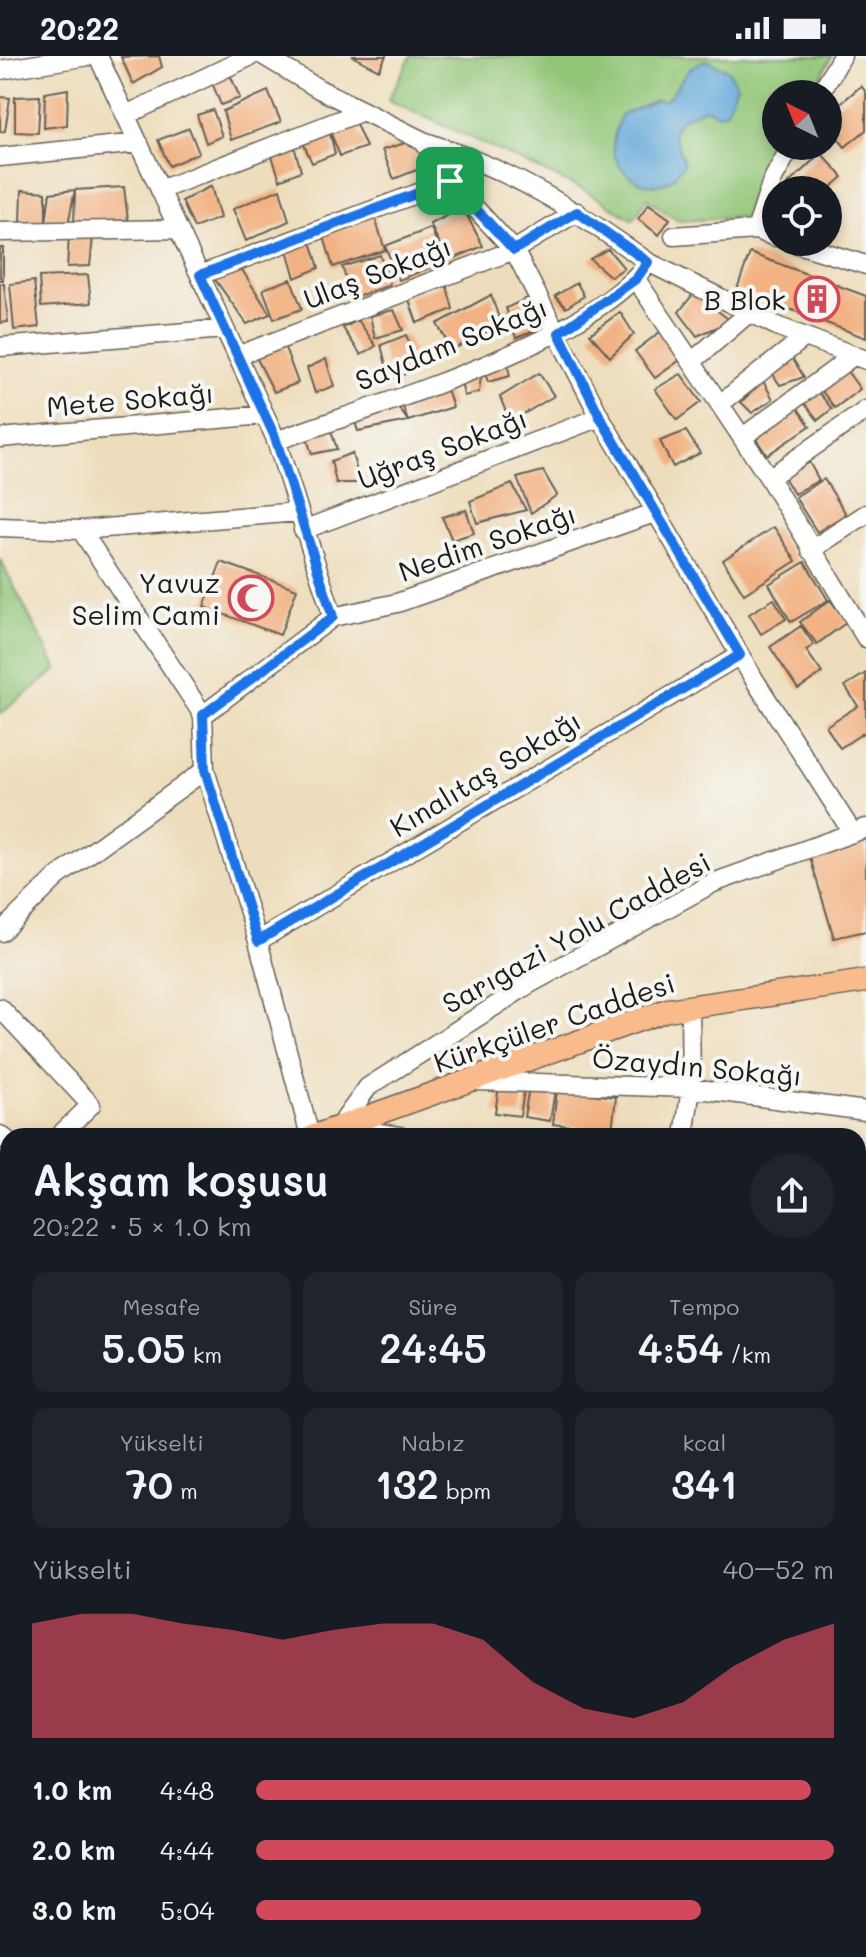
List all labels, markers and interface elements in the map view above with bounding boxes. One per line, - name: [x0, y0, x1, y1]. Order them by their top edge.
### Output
- text: 20:22: [40, 8, 119, 48]
- north arrow: [762, 80, 842, 160]
- map controls: [762, 80, 842, 256]
- pin: [416, 147, 484, 215]
- icon: arrive: [428, 159, 472, 203]
- button: locate: [762, 176, 842, 256]
- street label: Ulaş Sokağı: [298, 227, 456, 317]
- building icon: B Blok: [793, 275, 841, 323]
- place label: B Blok: [704, 281, 786, 317]
- street label: Saydam Sokağı: [350, 288, 552, 398]
- street label: Mete Sokağı: [45, 374, 215, 424]
- street label: Uğraş Sokağı: [352, 399, 532, 497]
- street label: Nedim Sokağı: [394, 495, 580, 589]
- place label: Yavuz Selim Cami: [72, 564, 220, 632]
- mosque icon: Yavuz Selim Cami: [227, 574, 275, 622]
- street label: Kınalıtaş Sokağı: [383, 702, 587, 844]
- street label: Sarıgazi Yolu Caddesi: [435, 843, 717, 1021]
- street label: Kürkçüler Caddesi: [429, 964, 679, 1080]
- street label: Özaydın Sokağı: [591, 1039, 803, 1093]
- text: Akşam koşusu: [32, 1150, 329, 1207]
- button: share: [750, 1154, 834, 1238]
- text: 20:22 · 5 × 1.0 km: [32, 1209, 252, 1243]
- text: Mesafe: [123, 1292, 201, 1321]
- text: Süre: [408, 1292, 458, 1321]
- text: Tempo: [669, 1292, 739, 1321]
- text: 5.05: [101, 1321, 186, 1373]
- text: 24:45: [379, 1321, 487, 1373]
- text: 4:54: [638, 1321, 723, 1373]
- text: km: [186, 1340, 222, 1369]
- text: /km: [723, 1340, 771, 1369]
- text: Yükselti: [119, 1428, 204, 1457]
- text: Nabız: [401, 1428, 465, 1457]
- text: kcal: [682, 1428, 726, 1457]
- text: 70: [126, 1457, 173, 1509]
- text: 132: [375, 1457, 439, 1509]
- text: 341: [671, 1457, 737, 1509]
- text: m: [173, 1476, 198, 1505]
- text: bpm: [439, 1476, 491, 1505]
- text: Yükselti: [32, 1552, 132, 1586]
- text: 40–52 m: [723, 1552, 834, 1586]
- text: 1.0 km: [32, 1773, 112, 1807]
- text: 4:48: [160, 1773, 214, 1807]
- text: 2.0 km: [32, 1833, 115, 1867]
- text: 4:44: [160, 1833, 214, 1867]
- text: 3.0 km: [32, 1893, 116, 1927]
- text: 5:04: [160, 1893, 215, 1927]

